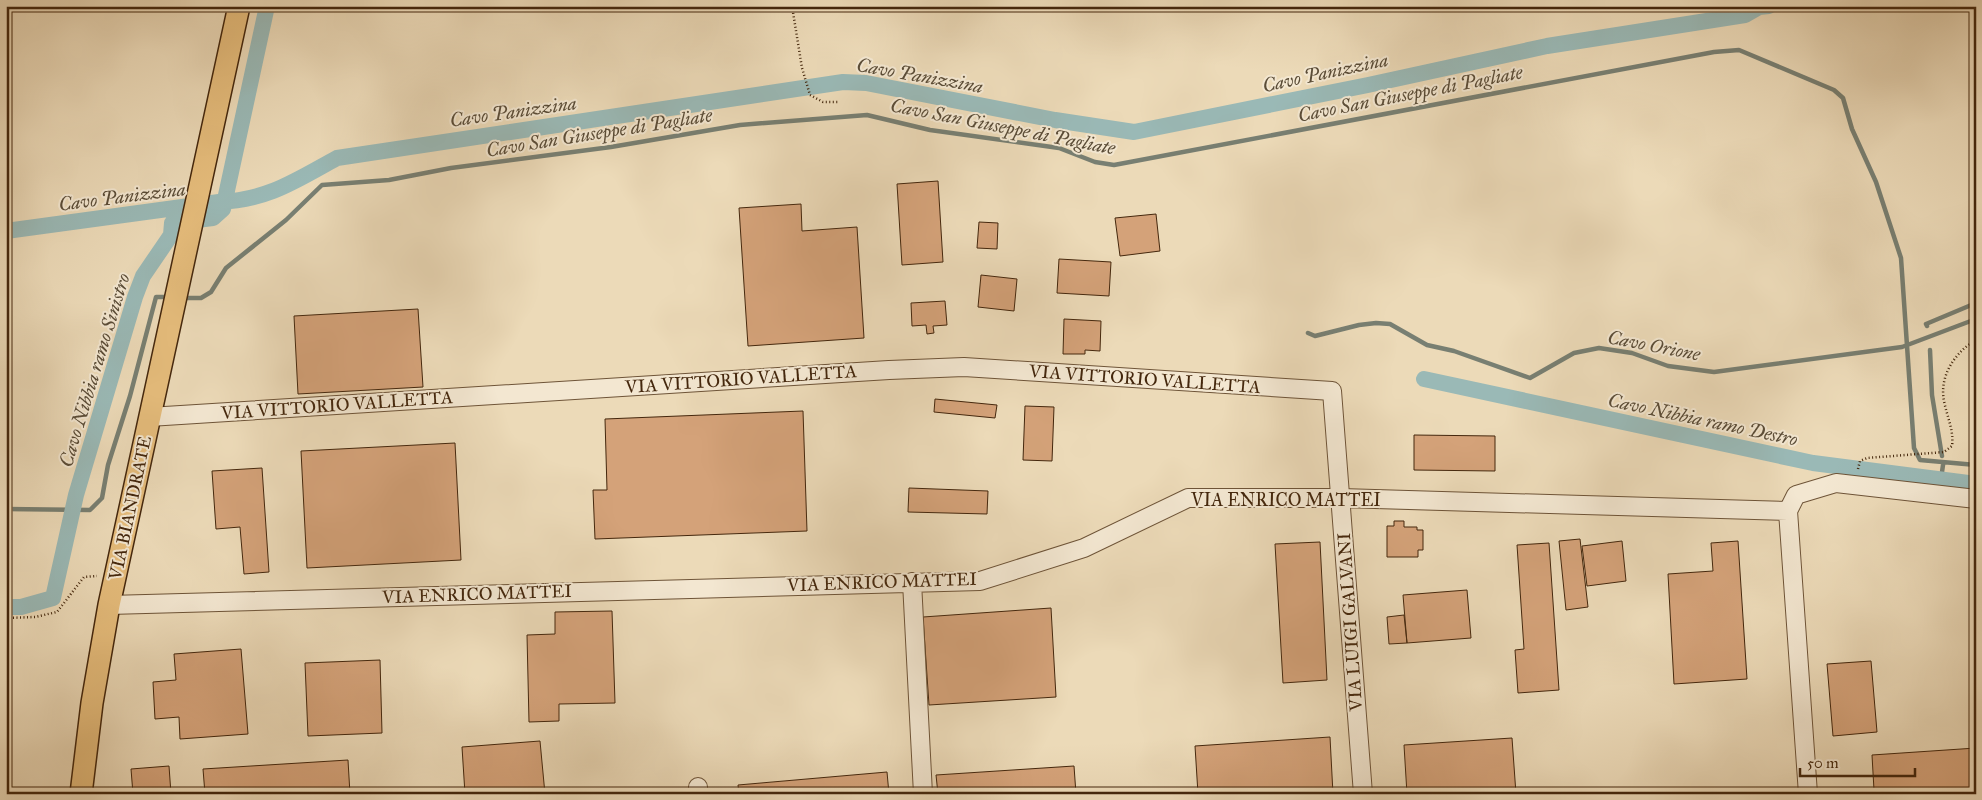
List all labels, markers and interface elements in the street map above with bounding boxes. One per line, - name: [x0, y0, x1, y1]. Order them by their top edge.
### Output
- water label: Cavo Panizzina: [1260, 48, 1390, 97]
- water label: Cavo Panizzina: [855, 53, 985, 98]
- water label: Cavo San Giuseppe di Pagliate: [1296, 60, 1525, 128]
- water label: Cavo Panizzina: [448, 91, 578, 132]
- water label: Cavo San Giuseppe di Pagliate: [888, 93, 1118, 161]
- water label: Cavo San Giuseppe di Pagliate: [485, 103, 715, 163]
- water label: Cavo Panizzina: [57, 177, 187, 216]
- water label: Cavo Nibbia ramo Sinistro: [54, 271, 135, 470]
- water label: Cavo Orione: [1606, 325, 1703, 366]
- street label: VIA VITTORIO VALLETTA: [623, 360, 858, 398]
- street label: VIA VITTORIO VALLETTA: [1027, 360, 1262, 398]
- street label: VIA VITTORIO VALLETTA: [219, 386, 454, 424]
- water label: Cavo Nibbia ramo Destro: [1606, 388, 1800, 451]
- street label: VIA BIANDRATE: [104, 434, 156, 583]
- street label: VIA ENRICO MATTEI: [1190, 489, 1381, 511]
- street label: VIA LUIGI GALVANI: [1333, 532, 1367, 713]
- street label: VIA ENRICO MATTEI: [786, 568, 978, 596]
- street label: VIA ENRICO MATTEI: [381, 580, 573, 608]
- scale bar: [1800, 745, 1914, 777]
- text: 50 m: [1807, 754, 1839, 772]

